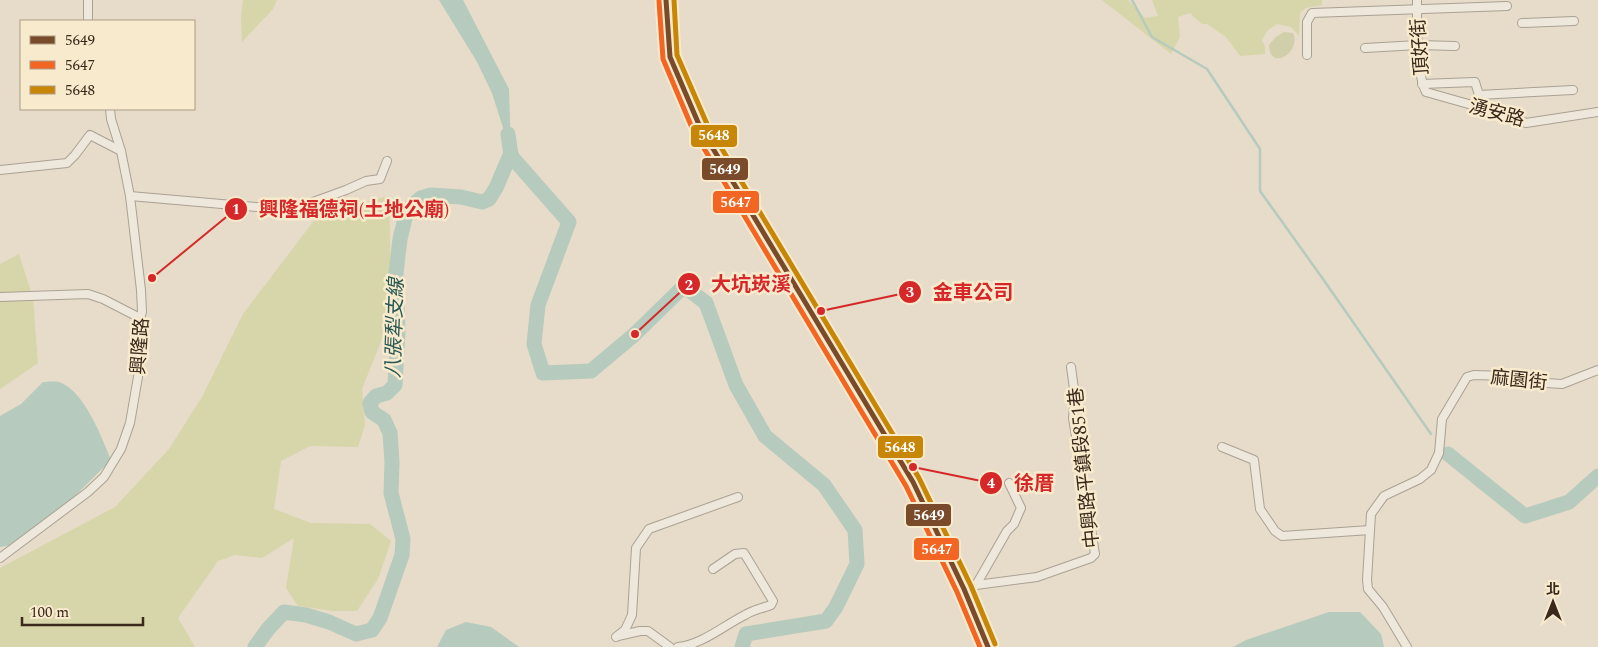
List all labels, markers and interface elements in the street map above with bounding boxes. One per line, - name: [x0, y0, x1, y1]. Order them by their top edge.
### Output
- street label: 頂好街: [1404, 17, 1437, 76]
- legend: [20, 20, 195, 110]
- text: 5649: [65, 29, 95, 52]
- text: 5647: [65, 54, 95, 77]
- text: 5648: [65, 79, 95, 102]
- street label: 湧安路: [1465, 92, 1528, 135]
- line badge: 5648: [690, 124, 738, 148]
- text: 5648: [698, 125, 730, 146]
- line badge: 5649: [701, 157, 749, 181]
- text: 5649: [709, 159, 741, 180]
- line badge: 5647: [712, 190, 760, 214]
- callout: 興隆福德祠(土地公廟): [224, 191, 459, 226]
- text: 5647: [720, 192, 752, 213]
- text: 興隆福德祠(土地公廟): [259, 195, 449, 225]
- text: 1: [232, 198, 240, 221]
- callout: 大坑崁溪: [676, 267, 801, 302]
- text: 大坑崁溪: [711, 270, 791, 300]
- text: 2: [685, 274, 693, 297]
- callout: 金車公司: [898, 274, 1023, 309]
- water label: 八張犁支線: [378, 276, 412, 379]
- text: 金車公司: [933, 278, 1013, 308]
- text: 3: [906, 281, 914, 304]
- street label: 興隆路: [124, 317, 157, 376]
- street label: 麻園街: [1489, 363, 1549, 398]
- street label: 中興路平鎮段851巷: [1062, 386, 1107, 550]
- line badge: 5648: [877, 435, 924, 459]
- text: 5648: [884, 437, 916, 458]
- callout: 徐厝: [979, 465, 1064, 500]
- text: 徐厝: [1014, 469, 1054, 499]
- text: 4: [987, 472, 996, 495]
- line badge: 5649: [905, 503, 952, 527]
- text: 5649: [913, 505, 945, 526]
- line badge: 5647: [913, 537, 960, 561]
- text: 5647: [921, 539, 953, 560]
- north arrow: [1528, 577, 1578, 627]
- text: 北: [1546, 579, 1560, 600]
- scale bar: [22, 594, 144, 626]
- text: 100 m: [30, 601, 69, 624]

